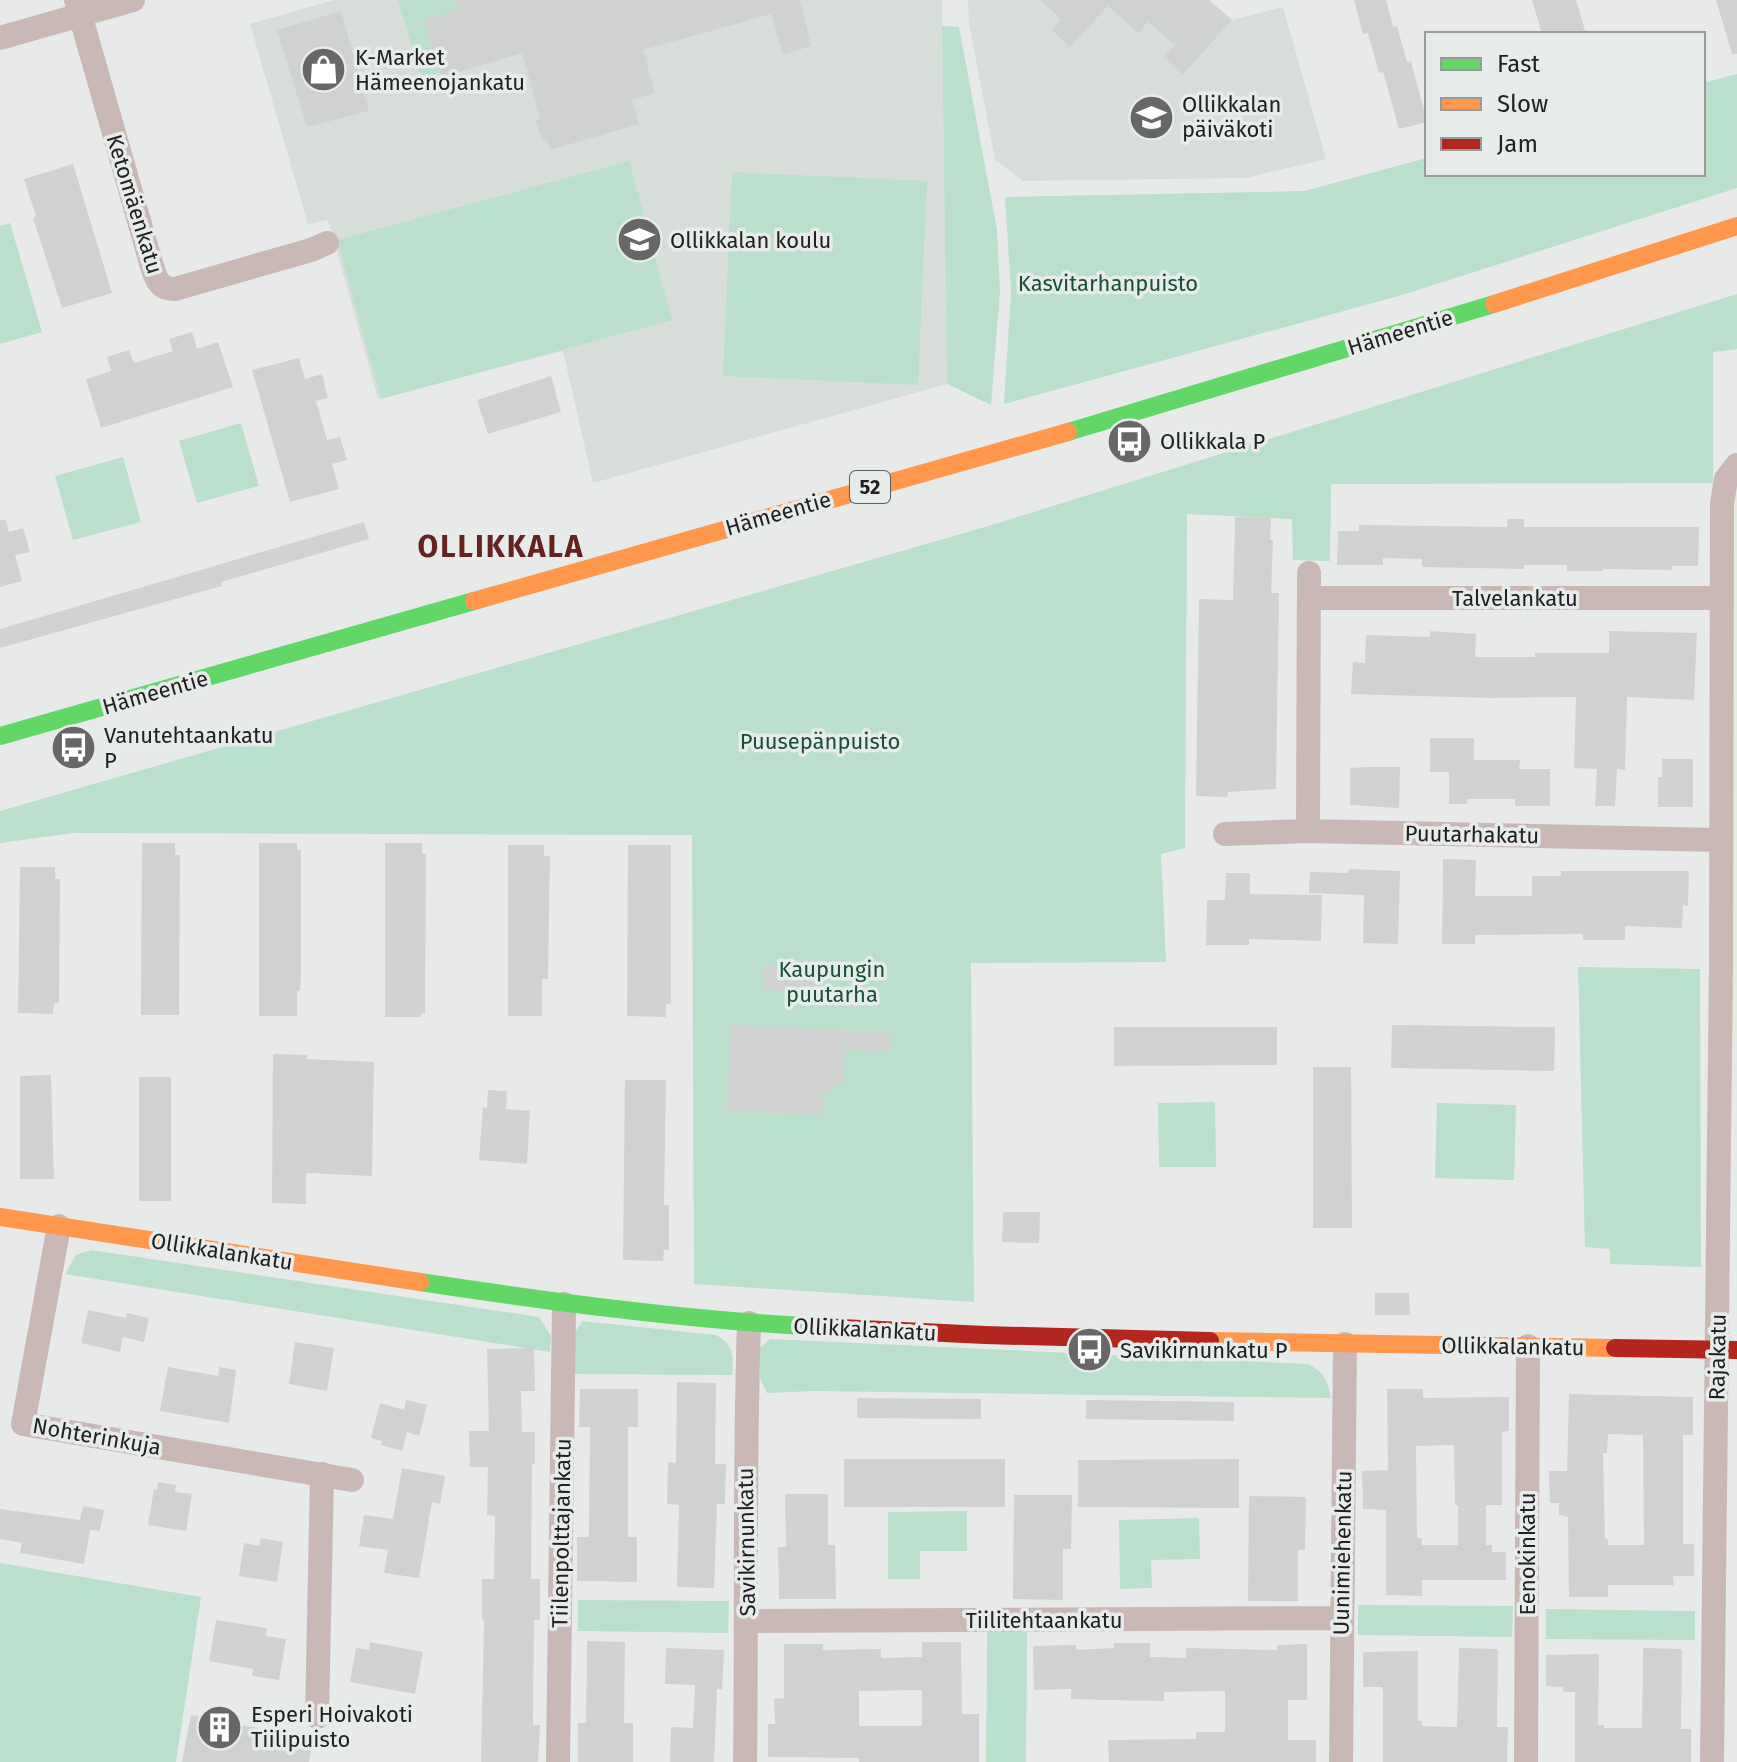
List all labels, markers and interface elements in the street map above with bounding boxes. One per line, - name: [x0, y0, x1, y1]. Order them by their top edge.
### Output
- legend: [1425, 32, 1705, 176]
- place label: K-Market Hämeenojankatu: [355, 44, 525, 96]
- shop icon: K-Market Hämeenojankatu: [300, 46, 348, 94]
- text: Fast: [1497, 50, 1540, 78]
- text: Slow: [1497, 90, 1548, 118]
- place label: Ollikkalan päiväkoti: [1182, 91, 1281, 143]
- school or university icon: Ollikkalan päiväkoti: [1127, 93, 1175, 141]
- text: Jam: [1497, 130, 1538, 158]
- street label: Ketomäenkatu: [100, 131, 169, 277]
- school or university icon: Ollikkalan koulu: [615, 216, 663, 264]
- place label: Ollikkalan koulu: [670, 227, 831, 254]
- park label: Kasvitarhanpuisto: [1018, 270, 1198, 297]
- street label: Hämeentie: [1344, 304, 1456, 361]
- bus stop icon: Ollikkala P: [1105, 417, 1153, 465]
- place label: Ollikkala P: [1160, 428, 1265, 455]
- road number: 52: [850, 471, 890, 503]
- street label: Hämeentie: [722, 486, 834, 541]
- district label: OLLIKKALA: [417, 529, 585, 565]
- street label: Talvelankatu: [1452, 585, 1578, 612]
- street label: Hämeentie: [99, 665, 211, 720]
- place label: Vanutehtaankatu P: [104, 722, 274, 774]
- bus stop icon: Vanutehtaankatu P: [49, 724, 97, 772]
- park label: Puusepänpuisto: [740, 728, 900, 755]
- street label: Puutarhakatu: [1404, 820, 1539, 849]
- park label: Kaupungin puutarha: [779, 956, 885, 1008]
- street label: Ollikkalankatu: [149, 1227, 295, 1276]
- street label: Ollikkalankatu: [793, 1312, 937, 1347]
- street label: Rajakatu: [1703, 1313, 1732, 1401]
- bus stop icon: Savikirnunkatu P: [1065, 1326, 1113, 1374]
- street label: Ollikkalankatu: [1441, 1332, 1585, 1361]
- place label: Savikirnunkatu P: [1120, 1337, 1288, 1364]
- street label: Nohterinkuja: [31, 1412, 163, 1461]
- street label: Tiilenpolttajankatu: [546, 1438, 577, 1628]
- street label: Savikirnunkatu: [732, 1467, 761, 1617]
- street label: Uunimiehenkatu: [1328, 1470, 1357, 1636]
- street label: Eenokinkatu: [1514, 1492, 1541, 1616]
- street label: Tiilitehtaankatu: [965, 1607, 1123, 1634]
- place label: Esperi Hoivakoti Tiilipuisto: [251, 1701, 413, 1753]
- building icon: Esperi Hoivakoti Tiilipuisto: [196, 1703, 244, 1751]

